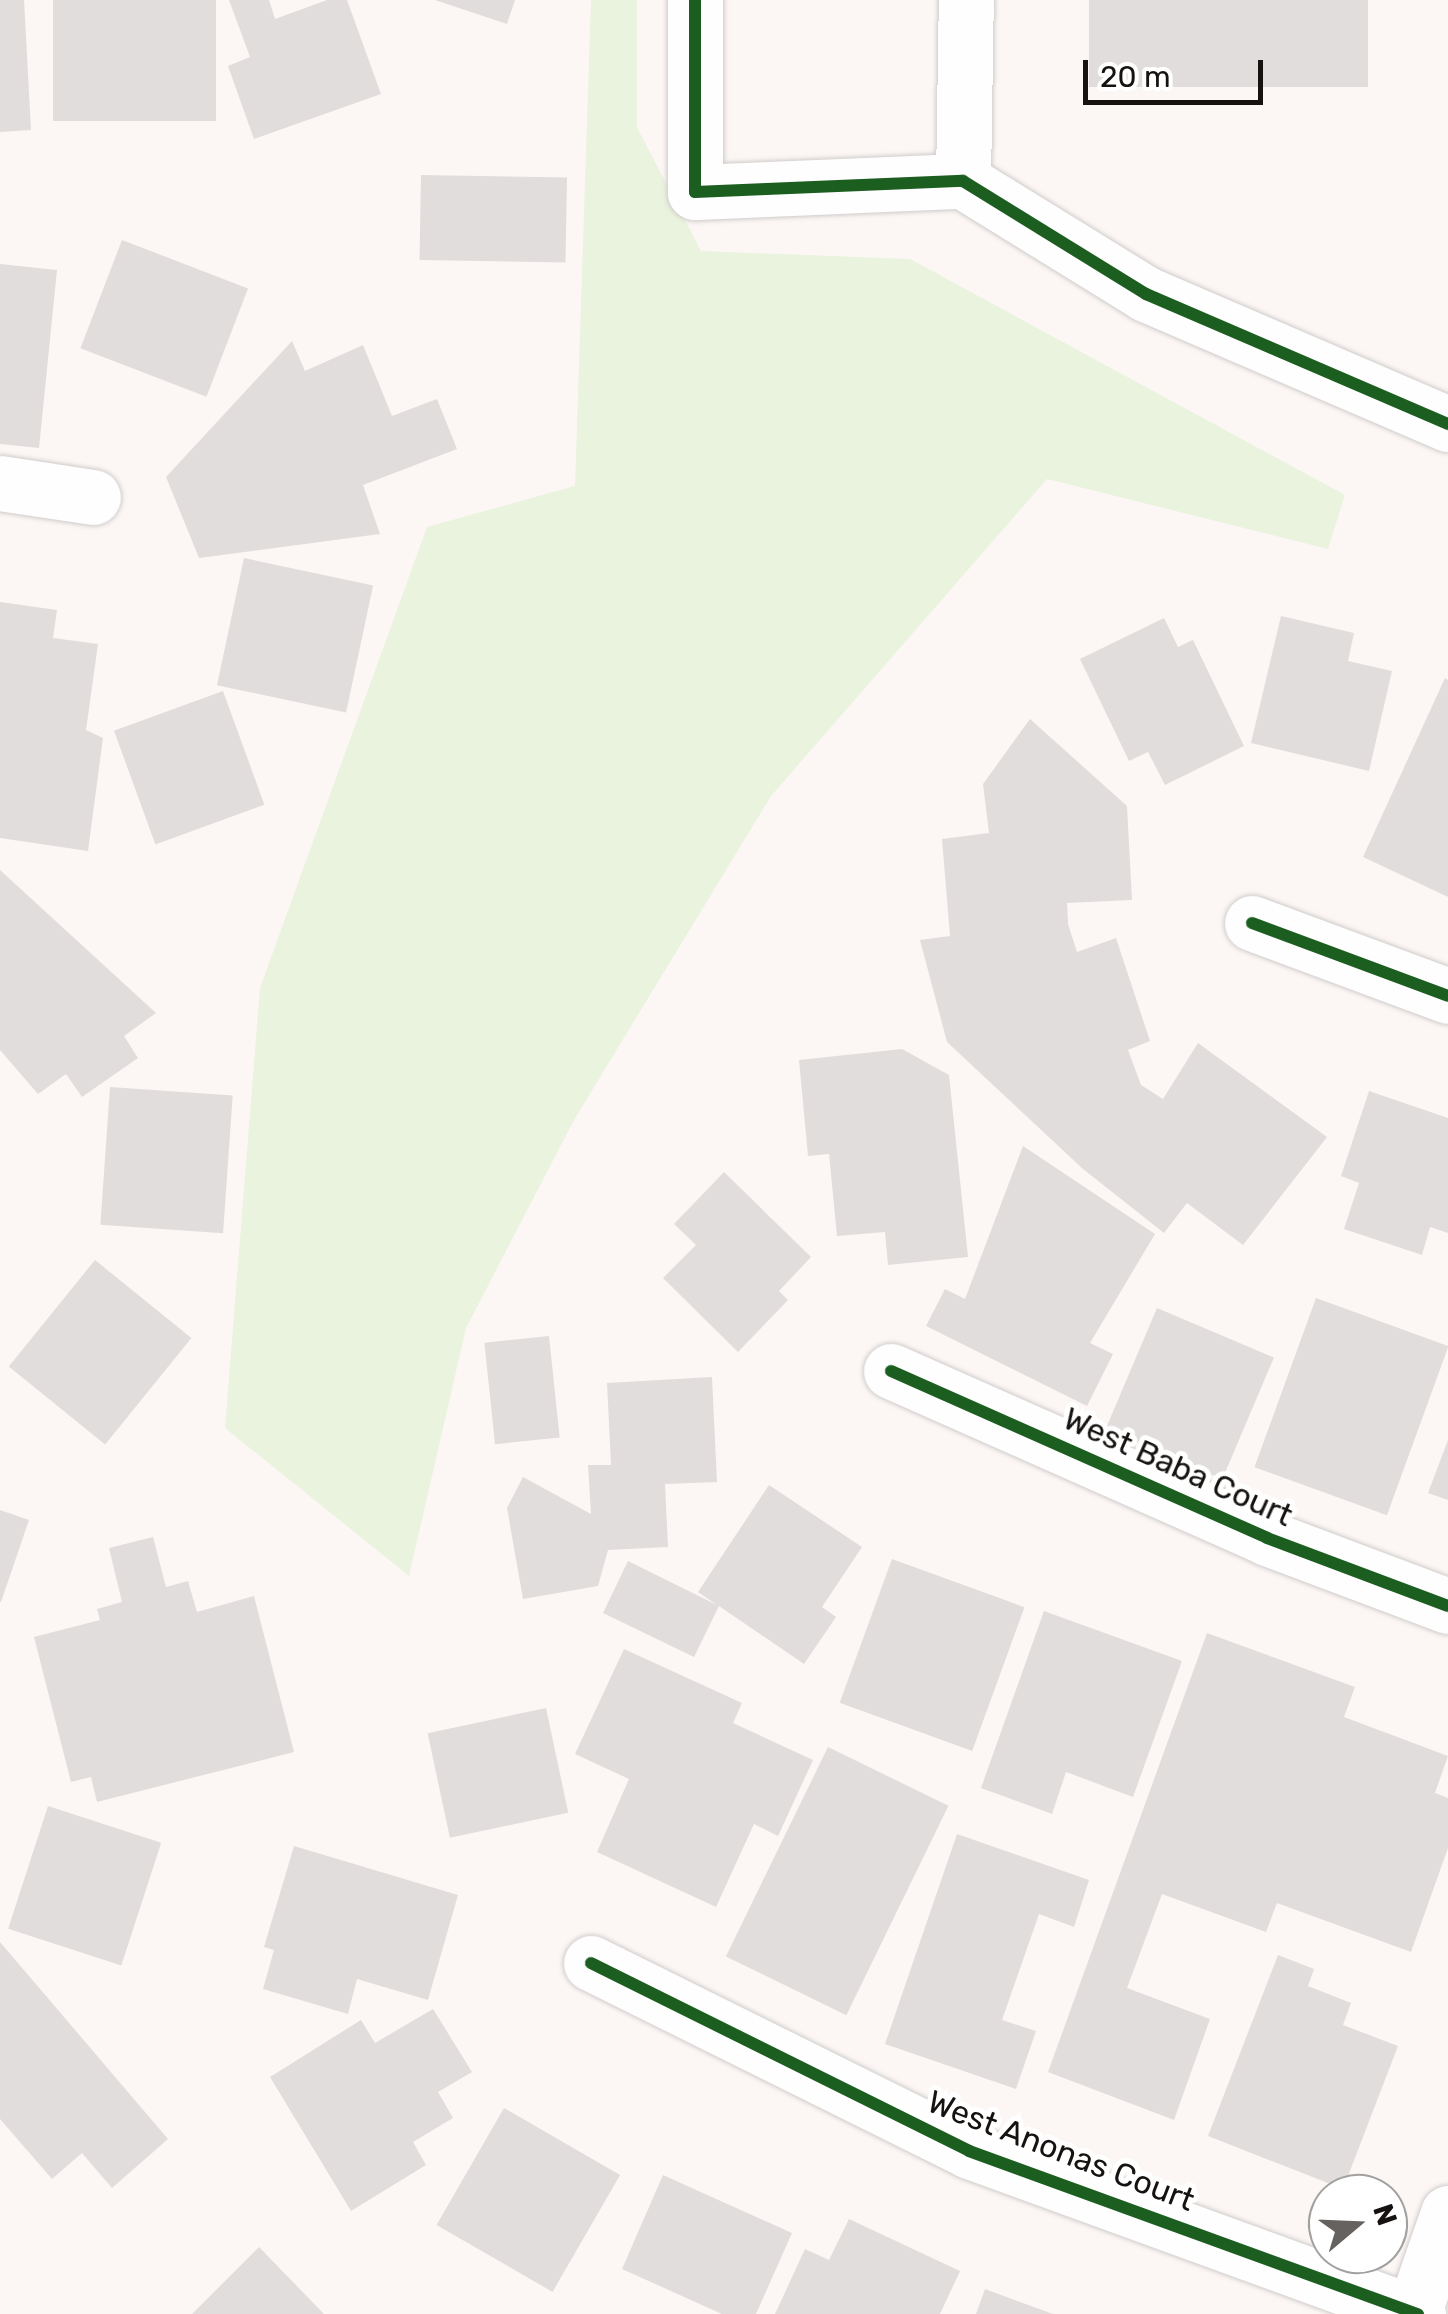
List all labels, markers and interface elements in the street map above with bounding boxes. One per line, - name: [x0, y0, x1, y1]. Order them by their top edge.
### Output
- scale bar: [1088, 40, 1268, 102]
- text: 20 m: [1100, 59, 1171, 95]
- street label: West Baba Court: [1057, 1399, 1299, 1535]
- street label: West Anonas Court: [922, 2082, 1200, 2220]
- north arrow: [1308, 2174, 1408, 2274]
- text: N: [1366, 2200, 1404, 2230]

